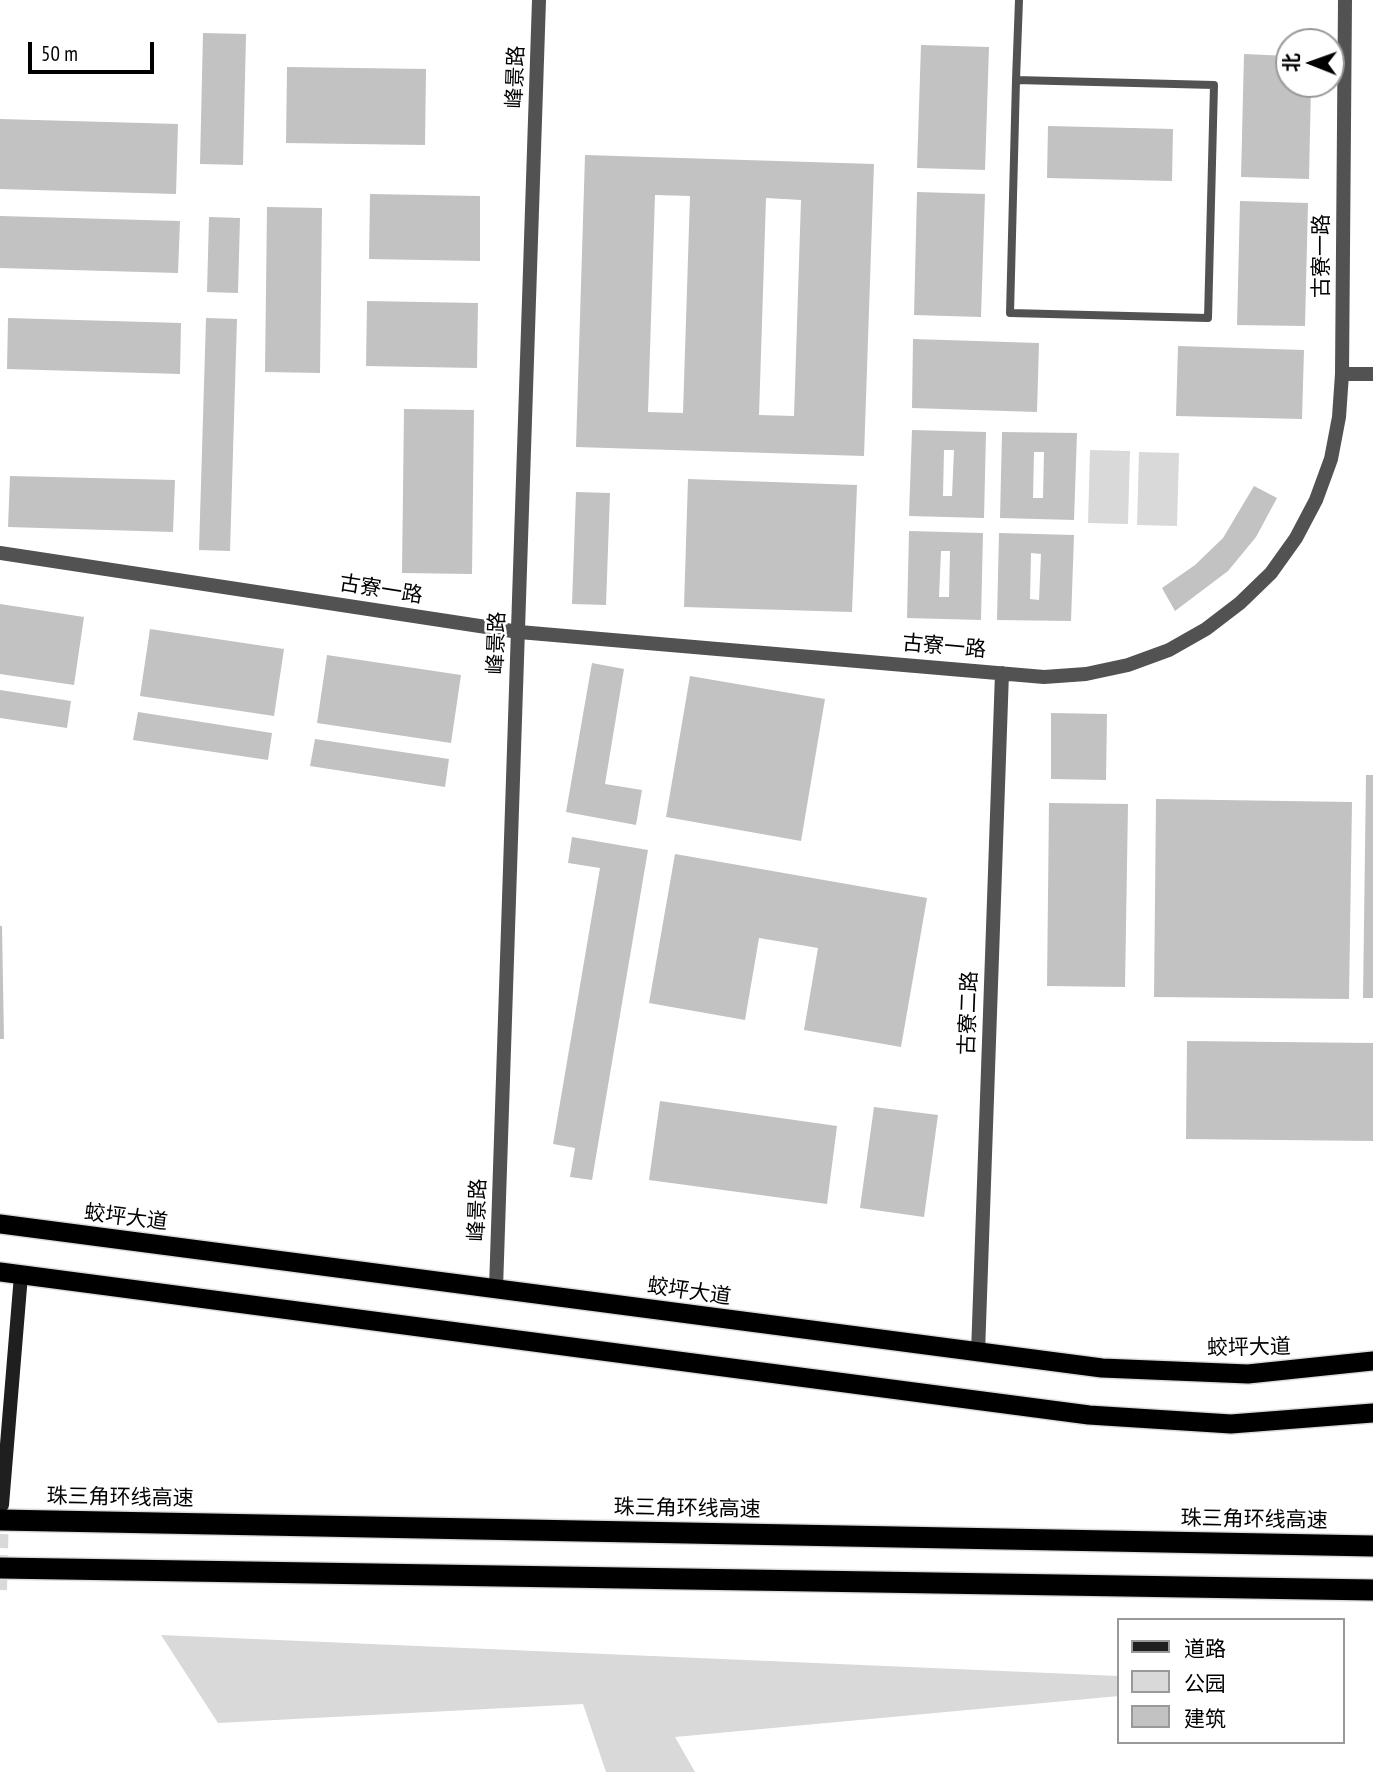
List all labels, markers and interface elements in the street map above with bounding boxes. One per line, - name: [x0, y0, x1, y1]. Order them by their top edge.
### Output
- scale bar: [32, 28, 158, 72]
- north arrow: [1275, 28, 1345, 98]
- text: 50 m: [41, 40, 78, 67]
- street label: 峰景路: [502, 45, 530, 109]
- text: 北: [1279, 53, 1303, 72]
- street label: 古寮一路: [1309, 214, 1335, 298]
- street label: 古寮一路: [338, 571, 424, 609]
- street label: 峰景路: [483, 611, 511, 675]
- street label: 古寮一路: [901, 631, 987, 663]
- street label: 古寮二路: [955, 971, 983, 1055]
- street label: 峰景路: [464, 1178, 492, 1242]
- street label: 蛟坪大道: [83, 1200, 169, 1236]
- street label: 蛟坪大道: [646, 1274, 732, 1310]
- street label: 蛟坪大道: [1207, 1335, 1291, 1361]
- street label: 珠三角环线高速: [46, 1484, 194, 1512]
- street label: 珠三角环线高速: [613, 1495, 761, 1523]
- street label: 珠三角环线高速: [1180, 1506, 1328, 1534]
- legend: [1118, 1618, 1345, 1744]
- text: 道路: [1184, 1635, 1226, 1662]
- text: 公园: [1184, 1670, 1226, 1697]
- text: 建筑: [1184, 1705, 1226, 1732]

